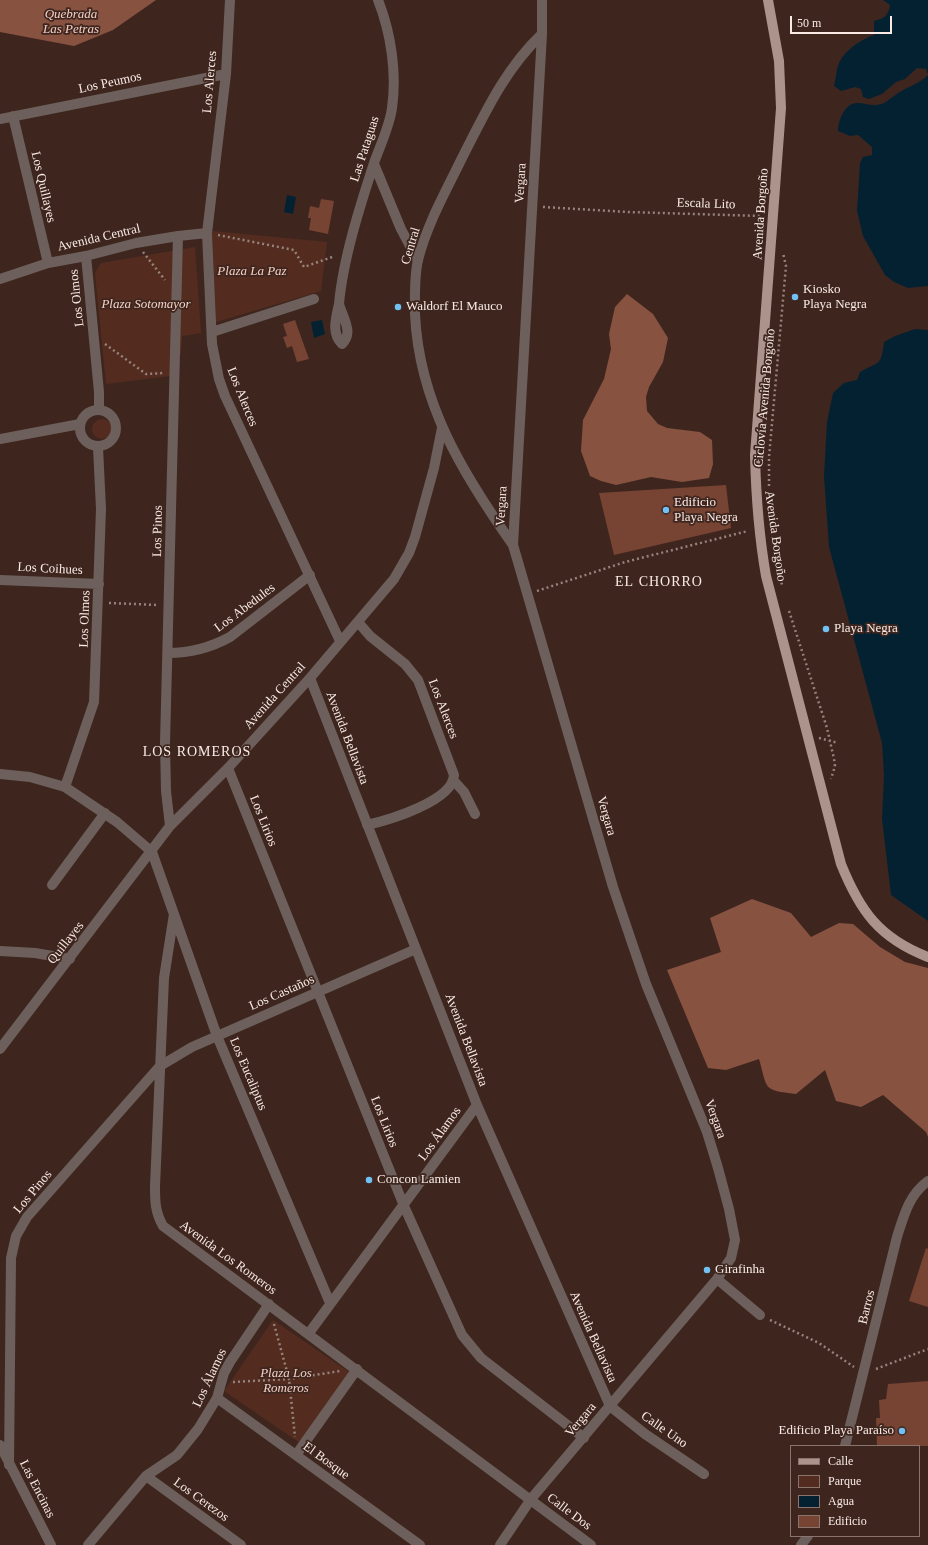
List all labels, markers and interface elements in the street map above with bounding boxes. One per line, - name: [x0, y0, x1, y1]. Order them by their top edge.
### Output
- park label: Quebrada Las Petras: [43, 7, 99, 38]
- scale bar: [792, 8, 894, 34]
- text: 50 m: [797, 16, 821, 30]
- street label: Los Alerces: [200, 50, 220, 114]
- street label: Los Peumos: [77, 69, 143, 97]
- street label: Las Pataguas: [347, 114, 383, 184]
- street label: Los Quillayes: [27, 150, 59, 224]
- street label: Vergara: [512, 163, 530, 203]
- street label: Avenida Borgoño: [750, 168, 772, 260]
- street label: Escala Lito: [676, 195, 736, 213]
- street label: Avenida Central: [56, 221, 142, 255]
- street label: Central: [398, 225, 424, 267]
- park label: Plaza La Paz: [217, 264, 287, 280]
- street label: Los Olmos: [66, 269, 88, 327]
- place label: Kiosko Playa Negra: [803, 282, 867, 313]
- marker: Kiosko Playa Negra: [790, 292, 800, 302]
- park label: Plaza Sotomayor: [101, 297, 191, 313]
- place label: Waldorf El Mauco: [406, 299, 502, 315]
- marker: Waldorf El Mauco: [393, 302, 403, 312]
- street label: Ciclovía Avenida Borgoño: [751, 328, 779, 468]
- street label: Los Alerces: [223, 365, 261, 429]
- street label: Vergara: [493, 486, 511, 526]
- street label: Avenida Borgoño: [761, 490, 789, 582]
- place label: Edificio Playa Negra: [674, 495, 738, 526]
- street label: Los Pinos: [150, 505, 166, 557]
- marker: Edificio Playa Negra: [661, 505, 671, 515]
- street label: Los Coihues: [17, 560, 83, 578]
- district label: EL CHORRO: [615, 574, 703, 590]
- street label: Los Abedules: [212, 580, 278, 636]
- street label: Los Olmos: [76, 590, 94, 648]
- place label: Playa Negra: [834, 621, 898, 637]
- marker: Playa Negra: [821, 624, 831, 634]
- street label: Avenida Central: [241, 659, 309, 733]
- street label: Los Alerces: [425, 677, 461, 741]
- street label: Avenida Bellavista: [322, 689, 372, 787]
- district label: LOS ROMEROS: [143, 744, 251, 760]
- street label: Los Lirios: [246, 793, 280, 849]
- street label: Vergara: [593, 795, 619, 837]
- street label: Quillayes: [45, 919, 87, 967]
- street label: Los Castaños: [247, 972, 317, 1014]
- street label: Avenida Bellavista: [441, 991, 491, 1089]
- street label: Los Eucaliptus: [226, 1035, 270, 1113]
- street label: Los Lirios: [367, 1094, 401, 1150]
- street label: Vergara: [701, 1097, 729, 1141]
- street label: Los Álamos: [415, 1104, 465, 1164]
- street label: Los Pinos: [10, 1167, 56, 1217]
- place label: Concon Lamien: [377, 1172, 460, 1188]
- marker: Concon Lamien: [364, 1175, 374, 1185]
- street label: Avenida Los Romeros: [176, 1218, 280, 1298]
- place label: Girafinha: [715, 1262, 765, 1278]
- marker: Girafinha: [702, 1265, 712, 1275]
- street label: Barros: [855, 1288, 879, 1326]
- street label: Avenida Bellavista: [566, 1289, 620, 1385]
- street label: Los Álamos: [190, 1346, 230, 1410]
- park label: Plaza Los Romeros: [260, 1366, 312, 1397]
- street label: Vergara: [562, 1400, 600, 1440]
- street label: Calle Uno: [638, 1408, 690, 1452]
- place label: Edificio Playa Paraíso: [778, 1423, 894, 1439]
- marker: Edificio Playa Paraíso: [897, 1426, 907, 1436]
- street label: El Bosque: [300, 1439, 352, 1483]
- legend: [790, 1445, 920, 1537]
- text: Calle: [828, 1454, 853, 1468]
- street label: Las Encinas: [16, 1457, 58, 1521]
- text: Parque: [828, 1474, 861, 1488]
- street label: Los Cerezos: [170, 1475, 232, 1525]
- street label: Calle Dos: [544, 1490, 594, 1534]
- text: Agua: [828, 1494, 854, 1508]
- text: Edificio: [828, 1514, 867, 1528]

